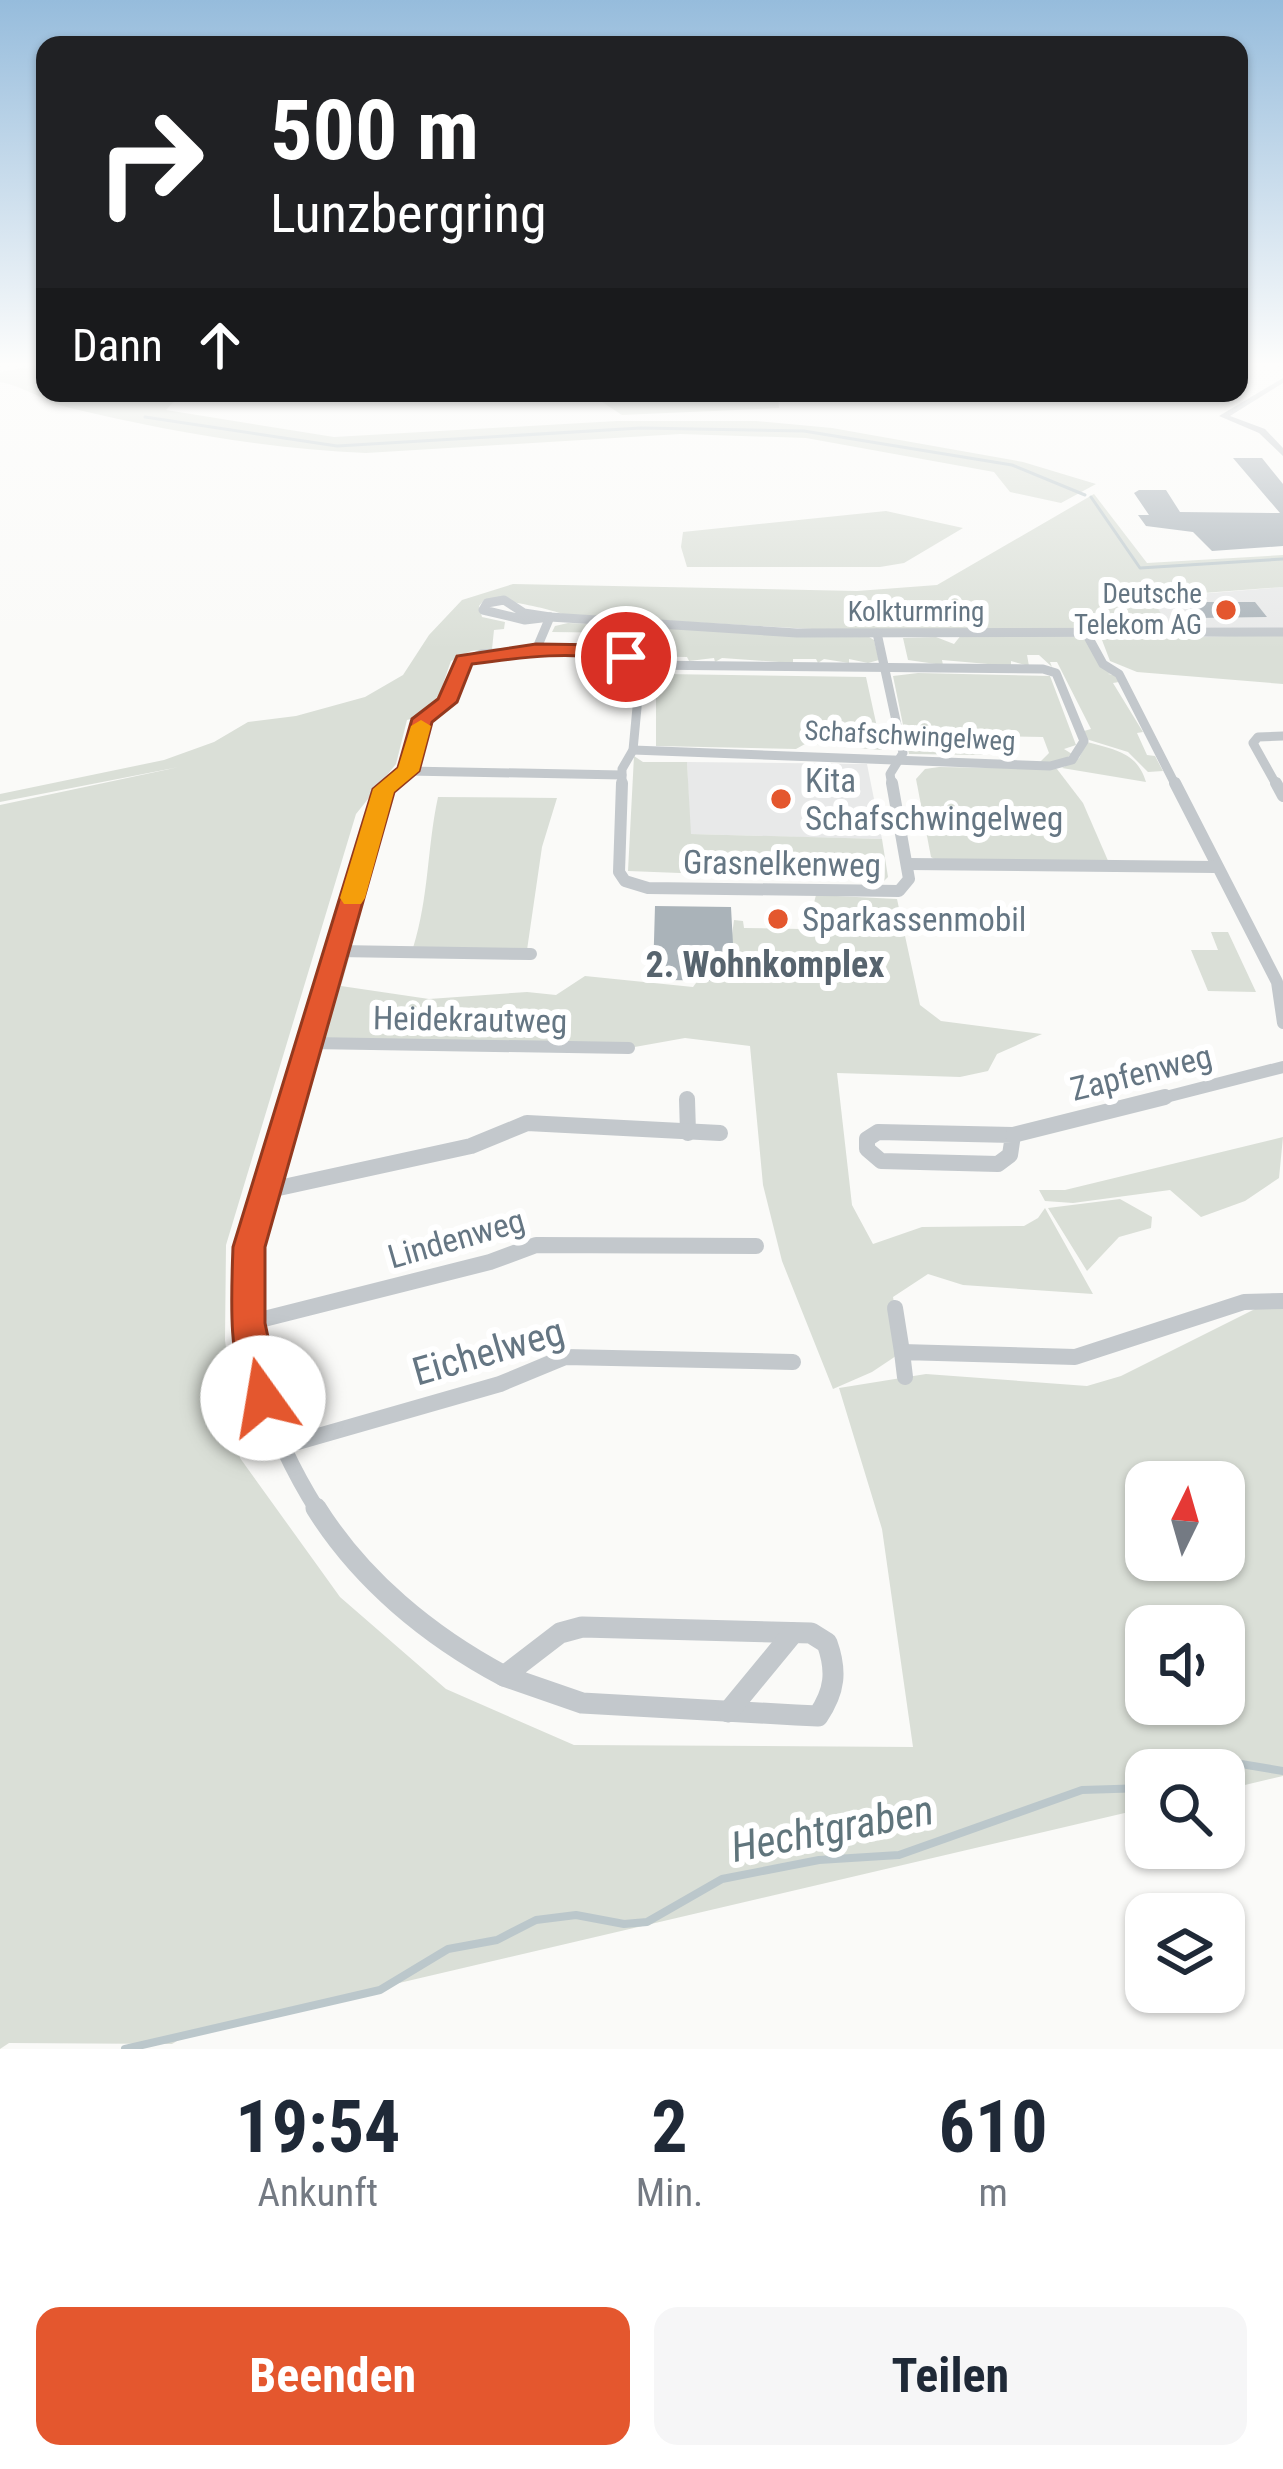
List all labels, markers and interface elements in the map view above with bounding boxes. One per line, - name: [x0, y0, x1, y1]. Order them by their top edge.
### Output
- text: 500 m: [270, 81, 479, 180]
- icon: right: [72, 84, 228, 240]
- text: Lunzbergring: [270, 182, 547, 245]
- icon: ahead: [187, 312, 253, 378]
- text: Dann: [72, 319, 163, 372]
- place label: Deutsche Telekom AG: [1074, 578, 1202, 641]
- street label: Kolkturmring: [848, 596, 984, 628]
- marker: Deutsche Telekom AG: [1213, 597, 1239, 623]
- pin: [575, 606, 677, 708]
- icon: arrive: [593, 624, 659, 690]
- street label: Schafschwingelweg: [804, 714, 1016, 758]
- place label: Kita Schafschwingelweg: [805, 761, 1063, 838]
- marker: Kita Schafschwingelweg: [768, 786, 794, 812]
- street label: Grasnelkenweg: [683, 842, 881, 885]
- place label: Sparkassenmobil: [802, 900, 1026, 939]
- marker: Sparkassenmobil: [765, 906, 791, 932]
- district label: 2. Wohnkomplex: [646, 944, 884, 986]
- street label: Heidekrautweg: [372, 998, 567, 1041]
- street label: Zapfenweg: [1067, 1036, 1216, 1109]
- street label: Lindenweg: [383, 1200, 529, 1277]
- street label: Eichelweg: [407, 1308, 569, 1395]
- position arrow: [200, 1335, 326, 1461]
- north arrow: [1125, 1461, 1245, 1581]
- map controls: [1125, 1461, 1245, 2013]
- button: sound: [1125, 1605, 1245, 1725]
- button: search: [1125, 1749, 1245, 1869]
- water label: Hechtgraben: [727, 1785, 937, 1872]
- button: layers: [1125, 1893, 1245, 2013]
- text: 19:54: [235, 2085, 400, 2170]
- text: 2: [651, 2085, 688, 2170]
- text: 610: [939, 2085, 1048, 2170]
- text: Ankunft: [258, 2170, 378, 2216]
- text: Min.: [636, 2170, 703, 2216]
- text: m: [978, 2170, 1008, 2216]
- button: Beenden: [36, 2307, 630, 2445]
- button: Teilen: [654, 2307, 1247, 2445]

